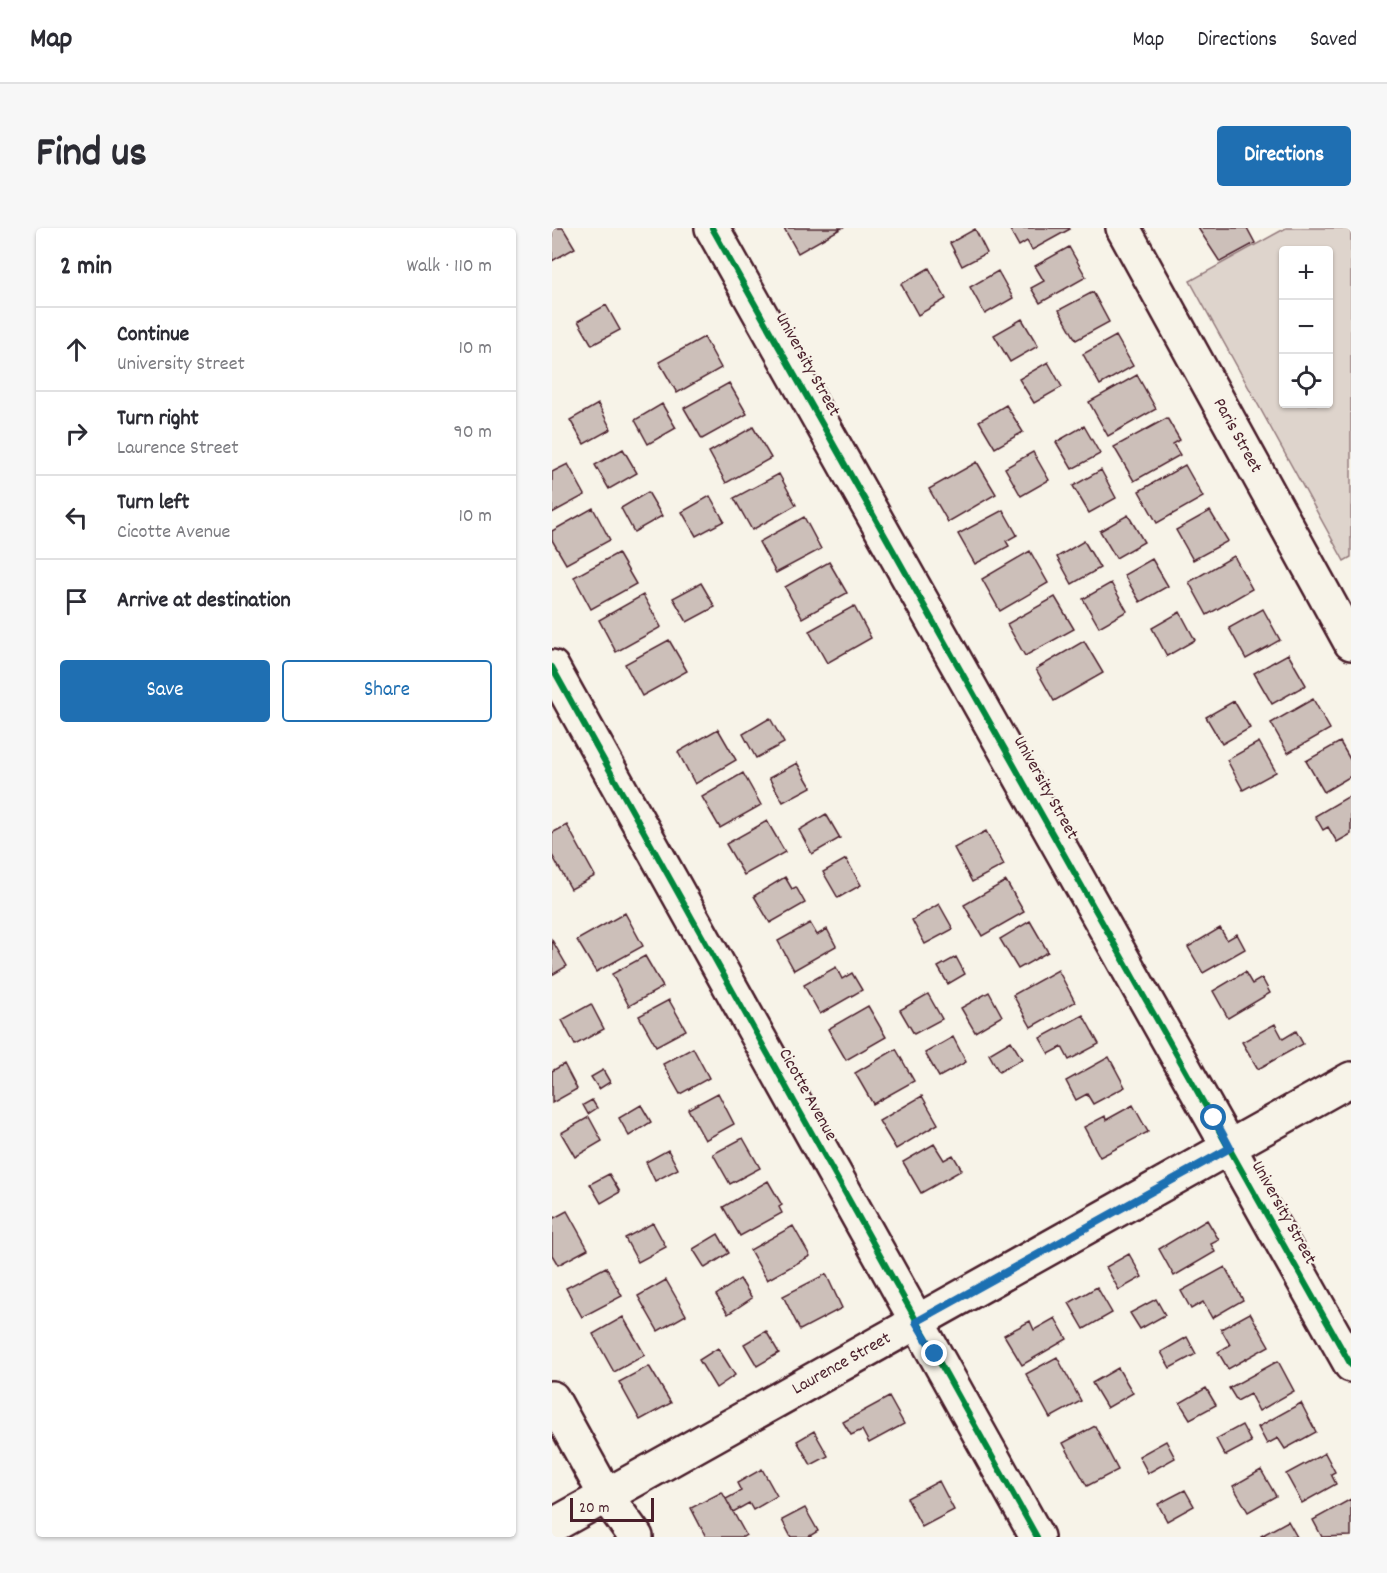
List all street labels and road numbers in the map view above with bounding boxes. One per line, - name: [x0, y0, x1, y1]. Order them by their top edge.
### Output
- street label: University Street: [768, 309, 846, 422]
- street label: Paris Street: [1206, 394, 1268, 478]
- street label: University Street: [1006, 732, 1084, 845]
- street label: Cicotte Avenue: [771, 1044, 843, 1146]
- street label: University Street: [1244, 1157, 1322, 1270]
- street label: Laurence Street: [788, 1326, 896, 1402]

